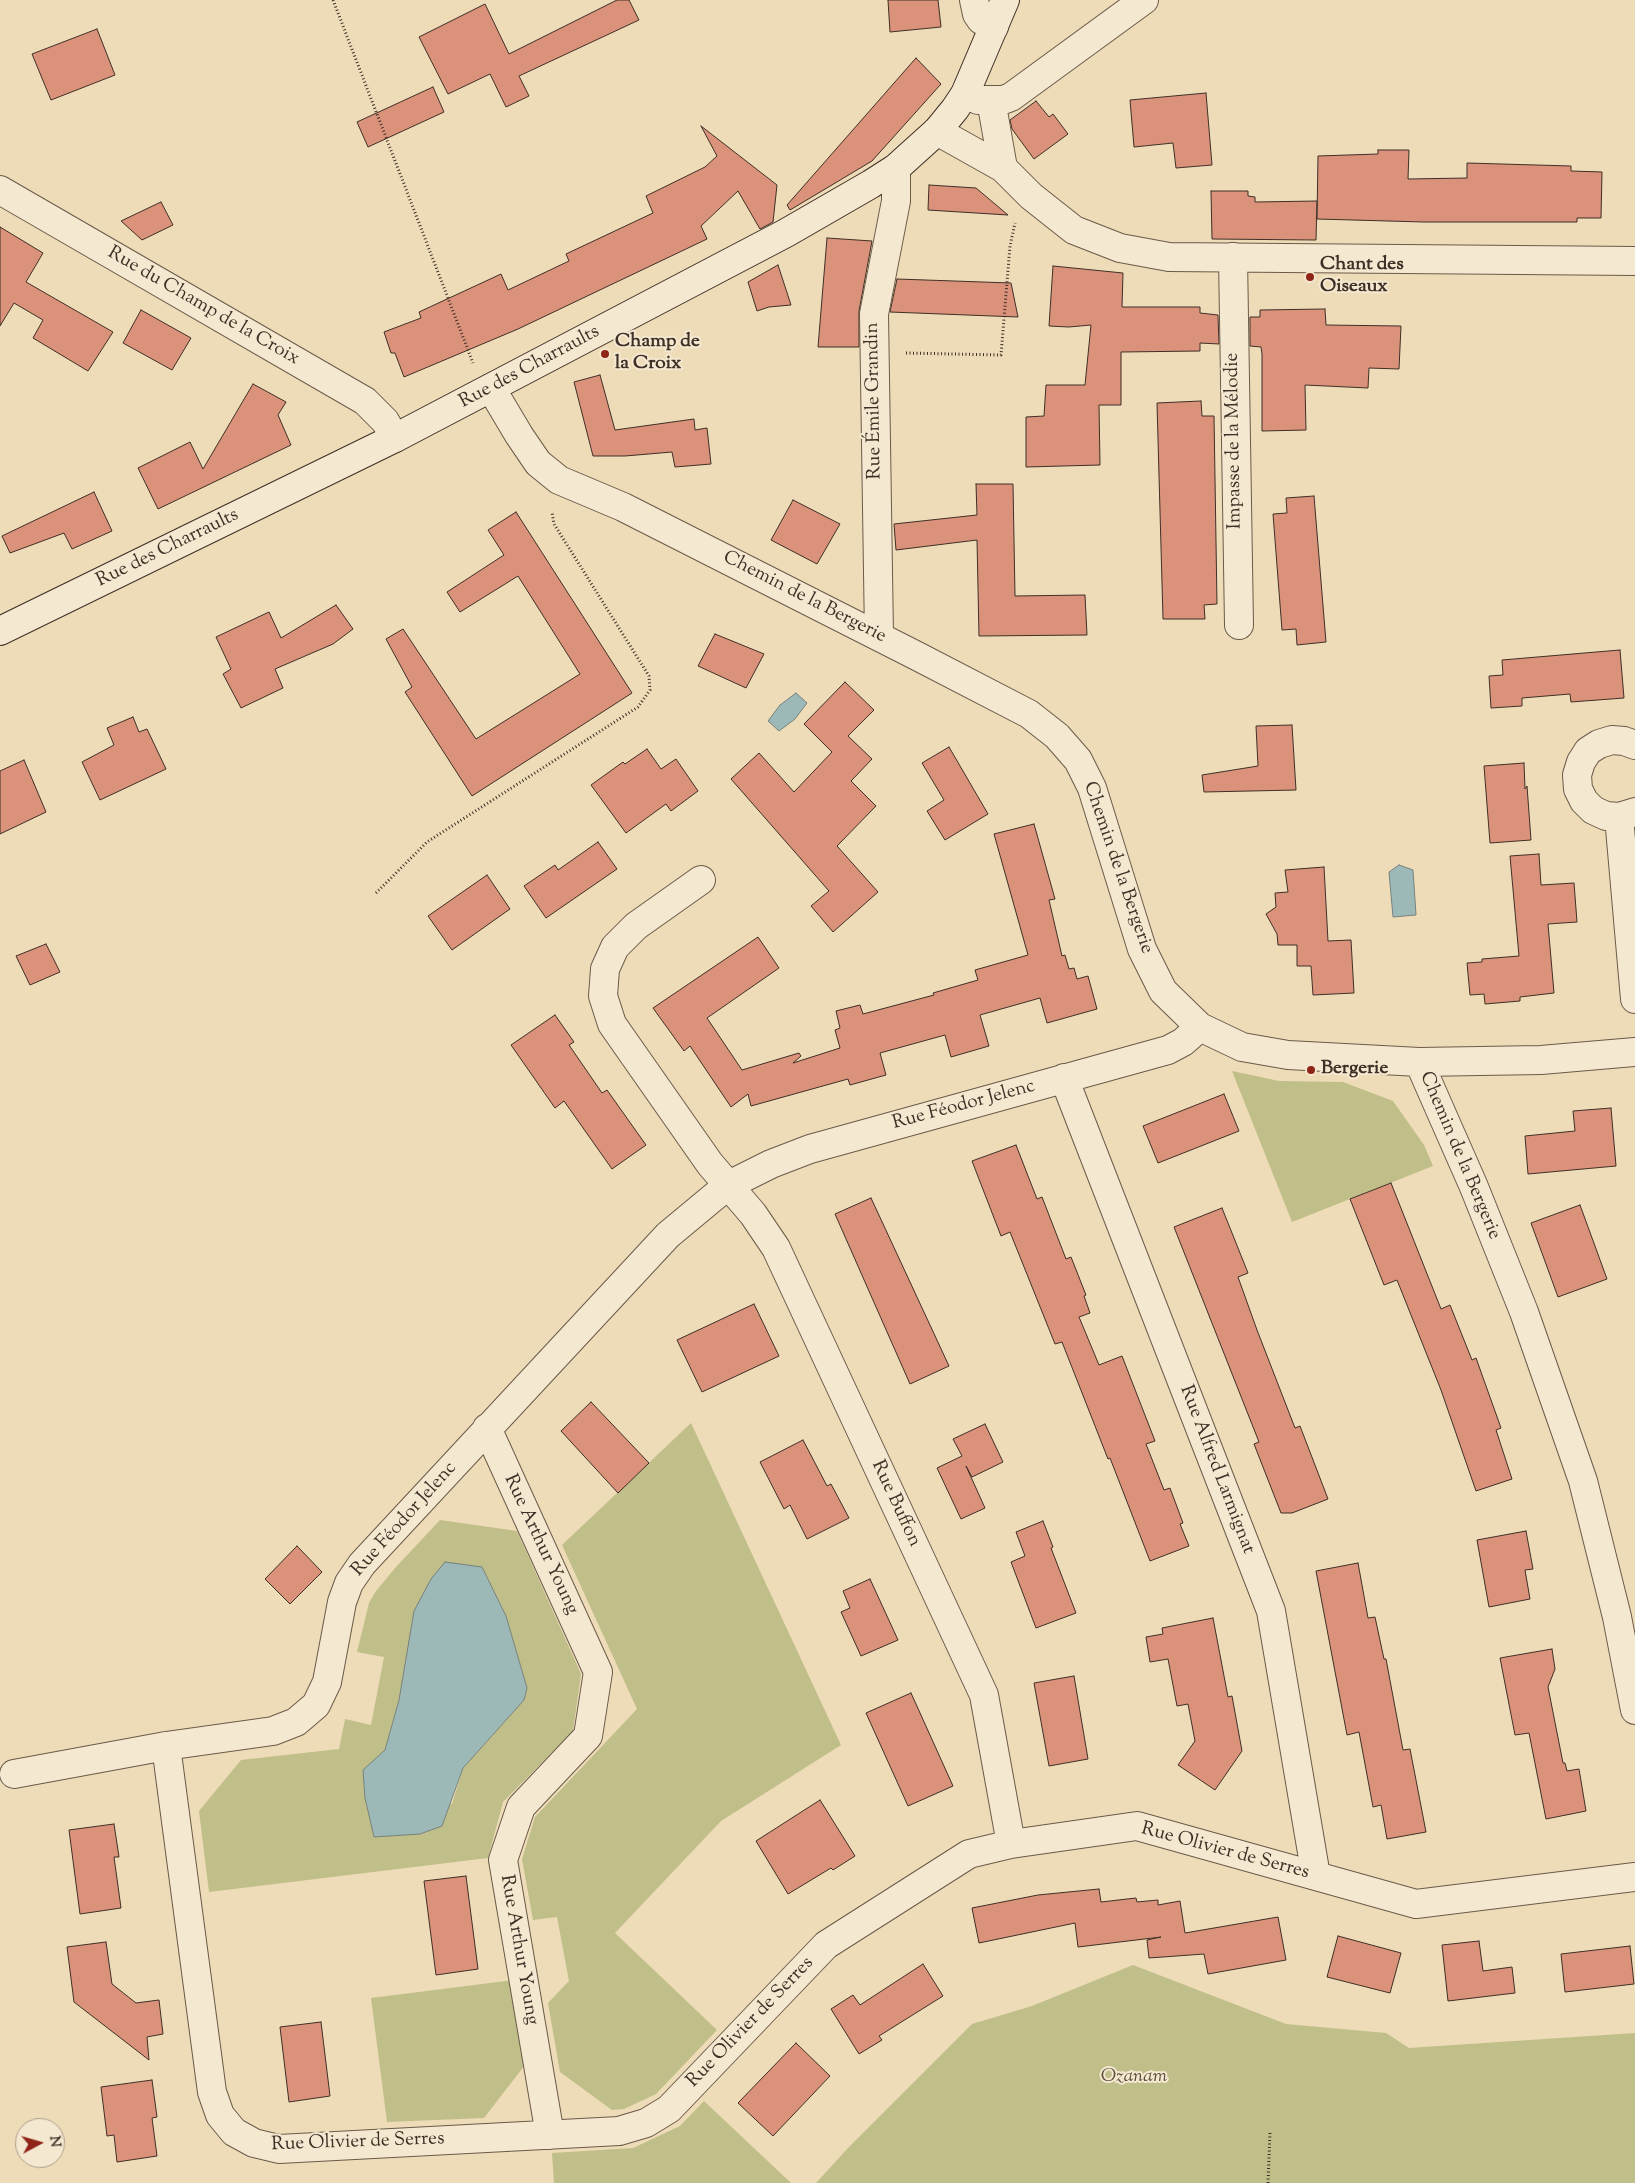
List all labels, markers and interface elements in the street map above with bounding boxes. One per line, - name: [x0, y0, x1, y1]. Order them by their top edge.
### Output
- street label: Rue du Champ de la Croix: [103, 243, 303, 371]
- place label: Chant des Oiseaux: [1320, 255, 1404, 299]
- marker: Chant des Oiseaux: [1304, 271, 1316, 283]
- street label: Rue des Charraults: [456, 321, 604, 415]
- street label: Rue Émile Grandin: [862, 322, 888, 480]
- place label: Champ de la Croix: [615, 332, 700, 376]
- marker: Champ de la Croix: [599, 348, 611, 360]
- street label: Impasse de la Mélodie: [1222, 352, 1248, 530]
- street label: Rue des Charraults: [93, 505, 243, 593]
- street label: Chemin de la Bergerie: [718, 547, 890, 649]
- street label: Chemin de la Bergerie: [1077, 779, 1157, 957]
- place label: Bergerie: [1321, 1059, 1388, 1081]
- marker: Bergerie: [1305, 1064, 1317, 1076]
- street label: Chemin de la Bergerie: [1413, 1069, 1505, 1243]
- street label: Rue Féodor Jelenc: [890, 1076, 1038, 1136]
- street label: Rue Alfred Larmignat: [1173, 1383, 1259, 1557]
- street label: Rue Buffon: [865, 1457, 925, 1551]
- street label: Rue Féodor Jelenc: [348, 1458, 462, 1582]
- street label: Rue Arthur Young: [498, 1471, 582, 1619]
- street label: Rue Olivier de Serres: [1138, 1819, 1312, 1885]
- street label: Rue Arthur Young: [494, 1873, 542, 2027]
- street label: Rue Olivier de Serres: [683, 1953, 819, 2093]
- park label: Ozanam: [1101, 2067, 1167, 2089]
- north arrow: [15, 2118, 65, 2168]
- street label: Rue Olivier de Serres: [271, 2129, 445, 2157]
- text: N: [43, 2135, 64, 2148]

